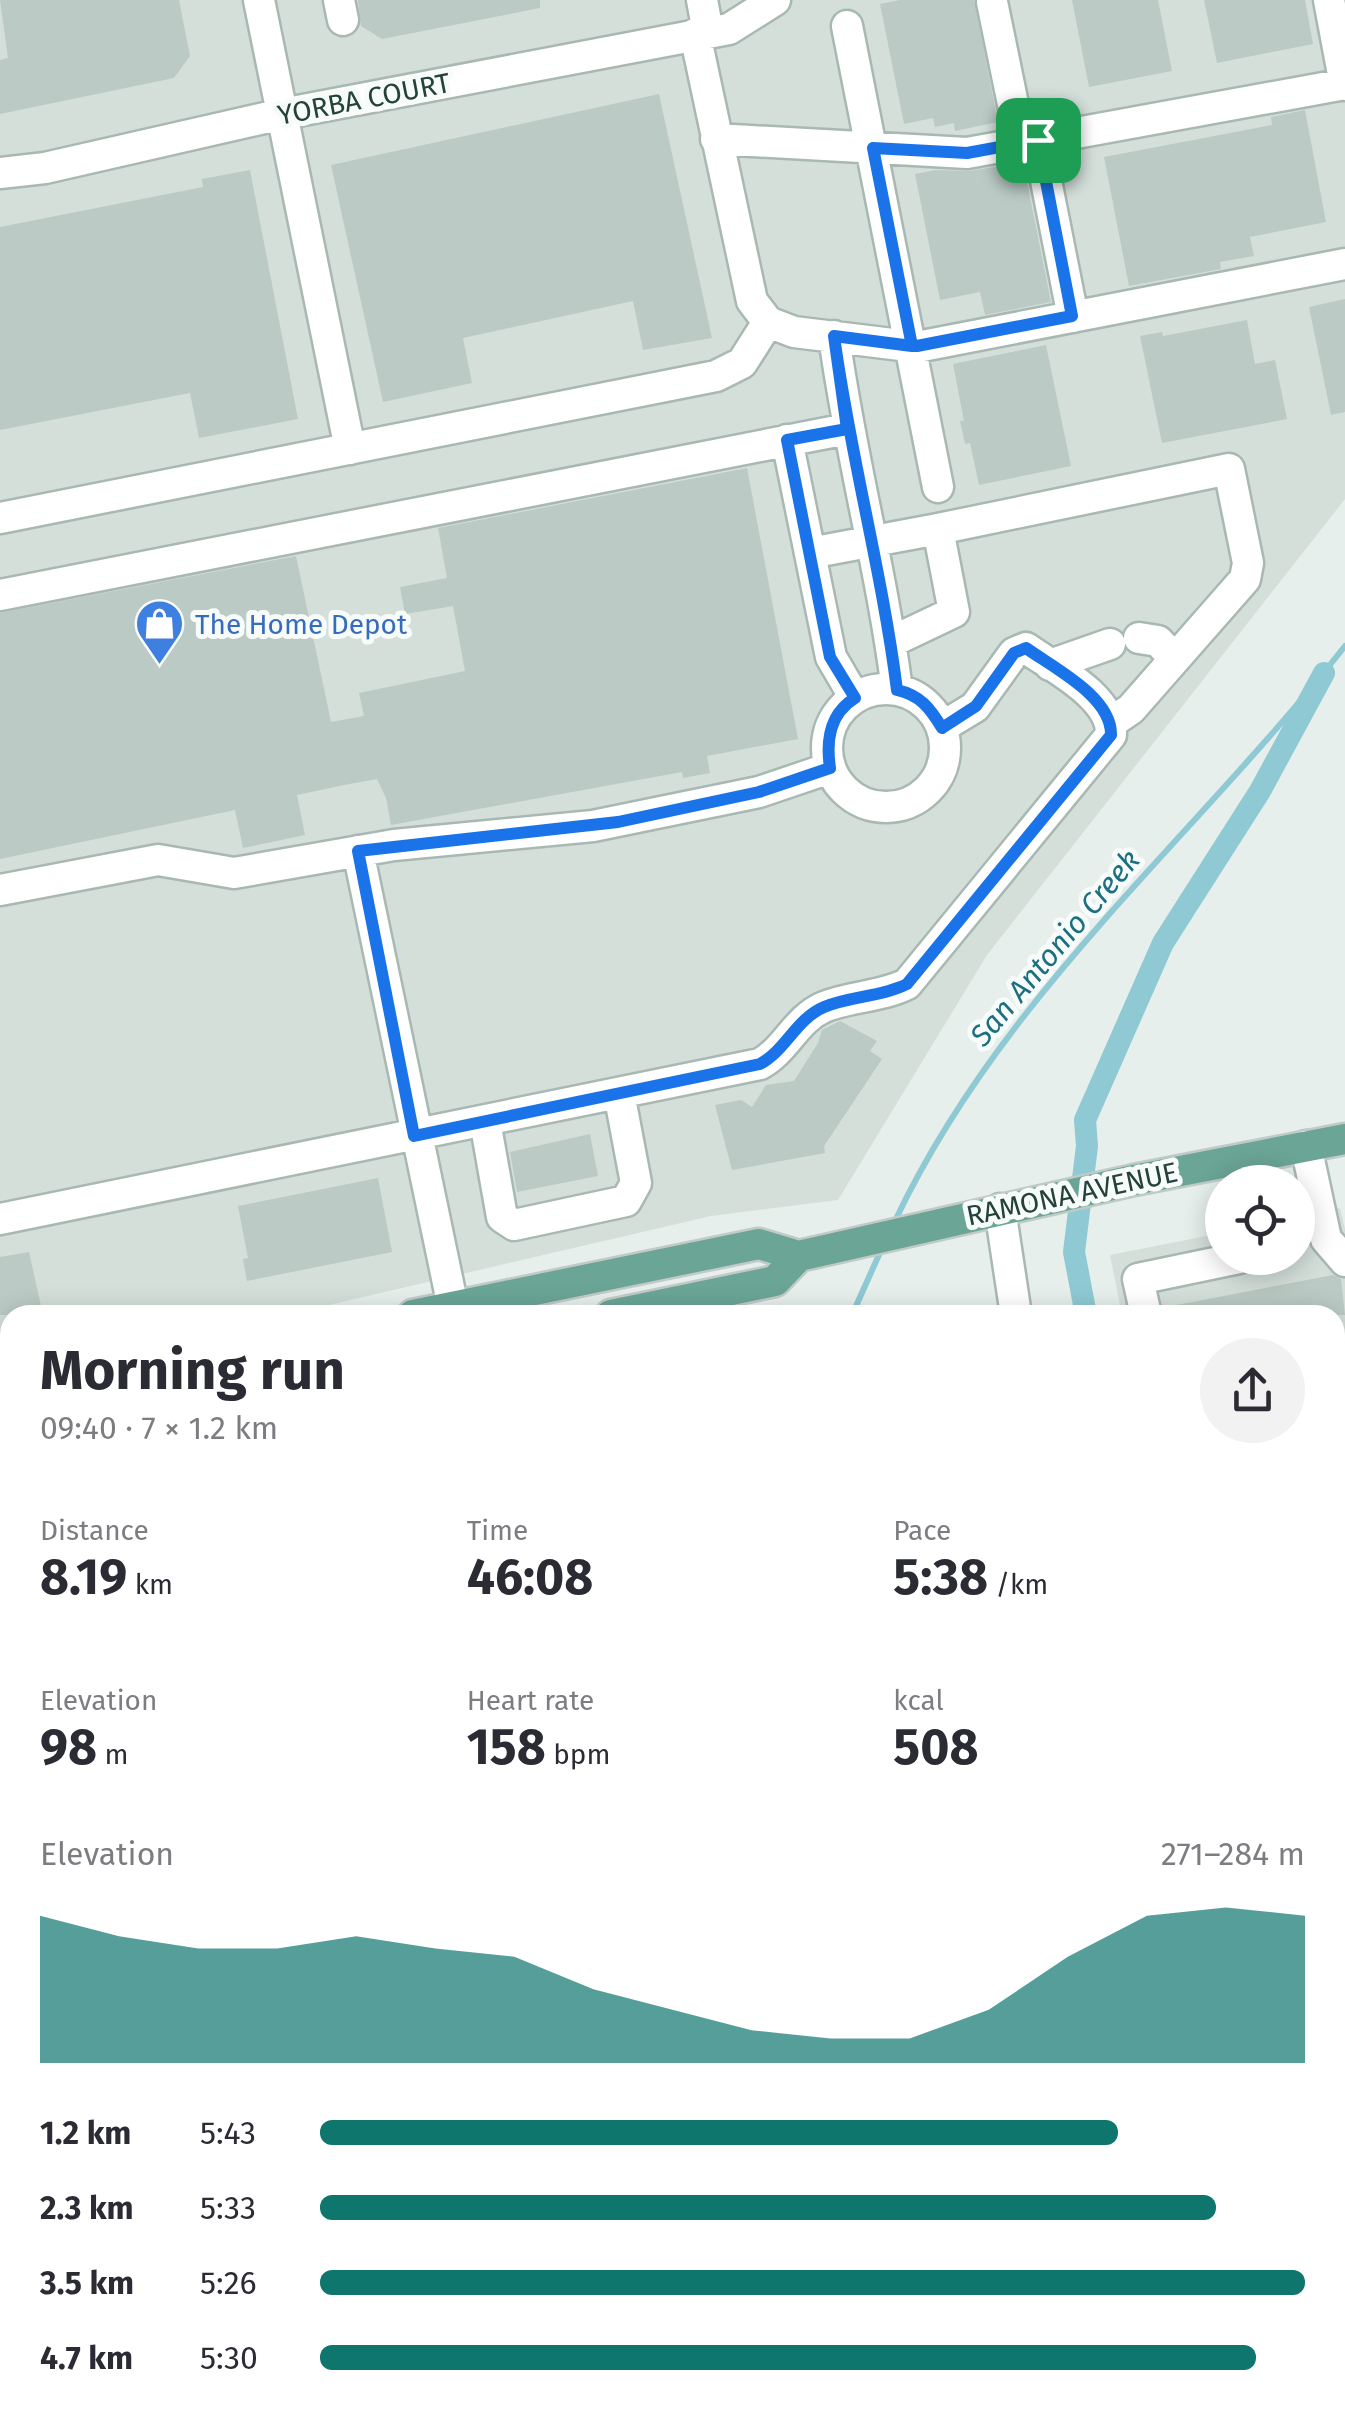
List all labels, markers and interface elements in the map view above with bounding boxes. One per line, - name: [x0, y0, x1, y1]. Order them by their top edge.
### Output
- street label: YORBA COURT: [275, 66, 454, 132]
- pin: [996, 98, 1081, 183]
- icon: arrive: [1011, 113, 1066, 168]
- shop icon: The Home Depot: [134, 598, 186, 666]
- place label: The Home Depot: [195, 608, 408, 641]
- water label: San Antonio Creek: [962, 843, 1148, 1054]
- street label: RAMONA AVENUE: [963, 1155, 1181, 1233]
- map controls: [1205, 1165, 1315, 1275]
- button: locate: [1205, 1165, 1315, 1275]
- text: Morning run: [40, 1338, 345, 1404]
- button: share: [1200, 1338, 1305, 1443]
- text: 09:40 · 7 × 1.2 km: [40, 1409, 278, 1447]
- text: Distance: [40, 1514, 149, 1547]
- text: Time: [467, 1514, 528, 1547]
- text: Pace: [893, 1514, 951, 1547]
- text: 8.19: [40, 1547, 127, 1607]
- text: 46:08: [467, 1547, 593, 1607]
- text: 5:38: [893, 1547, 988, 1607]
- text: km: [127, 1568, 173, 1601]
- text: /km: [988, 1568, 1048, 1601]
- text: Elevation: [40, 1684, 157, 1717]
- text: Heart rate: [467, 1684, 594, 1717]
- text: kcal: [893, 1684, 944, 1717]
- text: 98: [40, 1717, 97, 1777]
- text: 158: [467, 1717, 546, 1777]
- text: 508: [893, 1717, 978, 1777]
- text: m: [97, 1738, 128, 1771]
- text: bpm: [546, 1738, 610, 1771]
- text: Elevation: [40, 1835, 174, 1873]
- text: 271–284 m: [1161, 1835, 1305, 1873]
- text: 1.2 km: [40, 2114, 131, 2152]
- text: 5:43: [200, 2114, 256, 2152]
- text: 2.3 km: [40, 2189, 134, 2227]
- text: 5:33: [200, 2189, 256, 2227]
- text: 3.5 km: [40, 2264, 134, 2302]
- text: 5:26: [200, 2264, 257, 2302]
- text: 4.7 km: [40, 2339, 133, 2377]
- text: 5:30: [200, 2339, 258, 2377]

